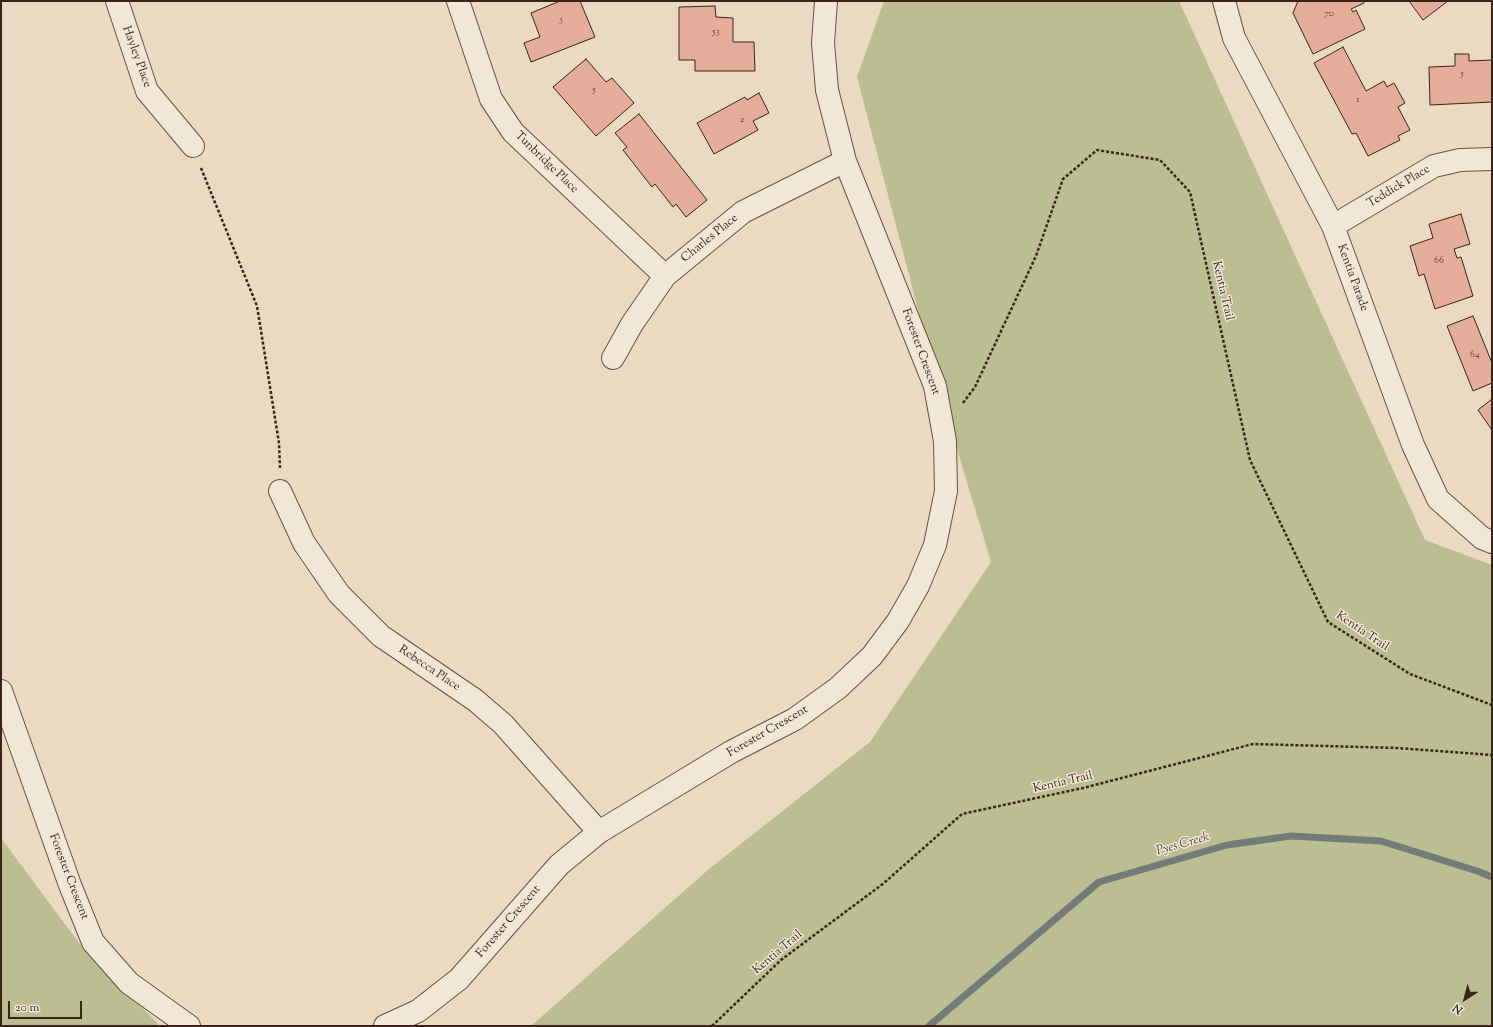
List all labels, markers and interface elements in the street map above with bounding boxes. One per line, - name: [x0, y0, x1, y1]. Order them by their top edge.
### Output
- house number: 70: [1324, 8, 1334, 20]
- house number: 3: [559, 14, 563, 26]
- street label: Hayley Place: [118, 24, 154, 90]
- house number: 53: [712, 26, 720, 38]
- house number: 5: [1460, 68, 1464, 80]
- house number: 5: [592, 84, 596, 96]
- house number: 1: [1356, 94, 1360, 106]
- house number: 2: [740, 114, 744, 126]
- street label: Tunbridge Place: [511, 129, 581, 197]
- street label: Teddick Place: [1365, 163, 1433, 211]
- street label: Charles Place: [679, 212, 741, 266]
- street label: Kentia Parade: [1333, 242, 1371, 314]
- house number: 66: [1434, 255, 1444, 267]
- street label: Kentia Trail: [1208, 260, 1236, 322]
- street label: Forester Crescent: [898, 307, 942, 397]
- house number: 64: [1470, 349, 1480, 361]
- street label: Kentia Trail: [1333, 609, 1391, 655]
- street label: Rebecca Place: [395, 643, 463, 695]
- street label: Forester Crescent: [725, 703, 811, 761]
- street label: Kentia Trail: [1032, 769, 1094, 797]
- water label: Pyes Creek: [1155, 830, 1211, 860]
- street label: Forester Crescent: [45, 832, 91, 922]
- street label: Forester Crescent: [474, 883, 544, 961]
- street label: Kentia Trail: [750, 928, 806, 978]
- north arrow: [1445, 979, 1485, 1019]
- scale bar: [10, 993, 84, 1019]
- text: 20 m: [15, 999, 39, 1017]
- text: N: [1450, 1000, 1466, 1018]

